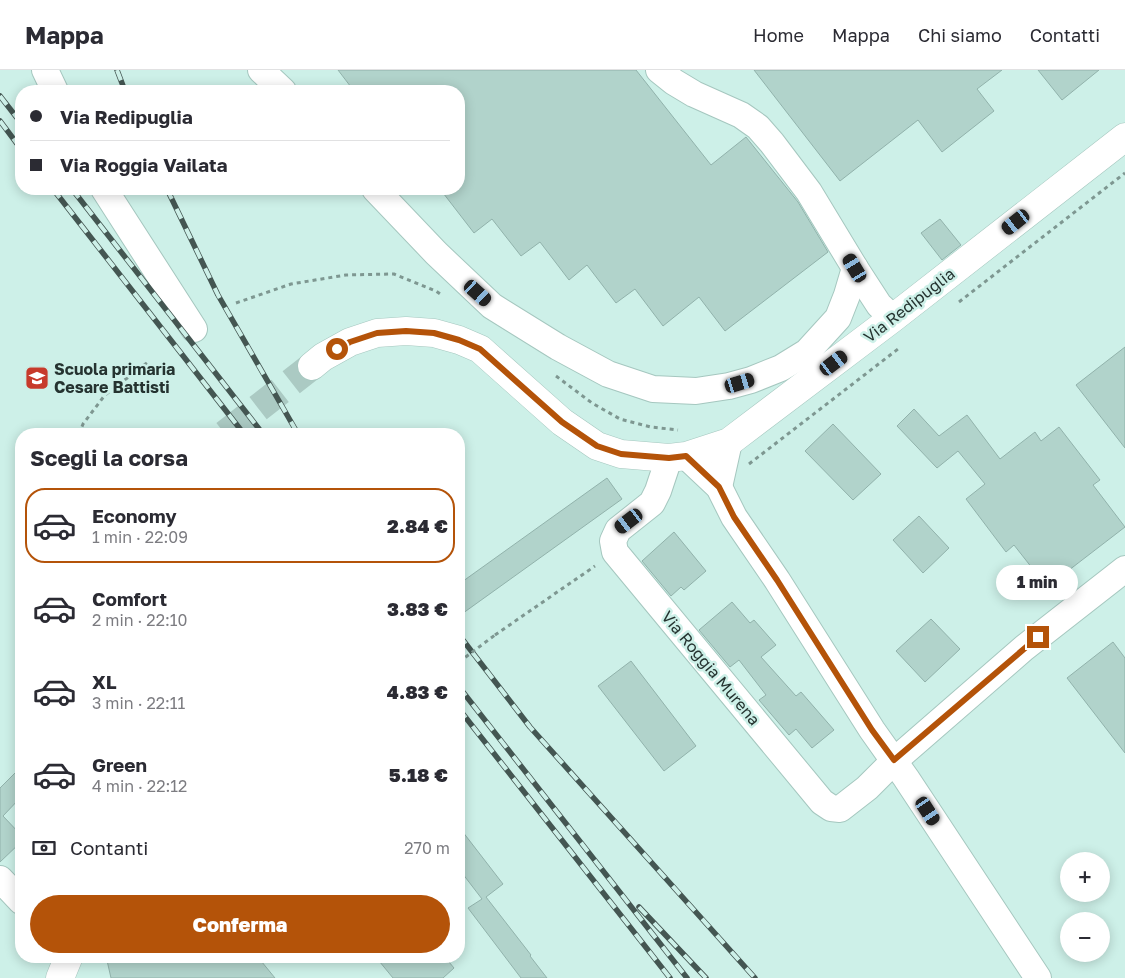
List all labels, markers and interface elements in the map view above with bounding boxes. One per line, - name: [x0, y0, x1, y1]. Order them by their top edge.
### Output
- text: Mappa: [25, 20, 104, 49]
- text: Home: [753, 24, 804, 46]
- text: Mappa: [832, 24, 890, 46]
- text: Chi siamo: [918, 24, 1002, 46]
- text: Contatti: [1030, 24, 1100, 46]
- text: Via Redipuglia: [60, 105, 193, 128]
- text: Via Roggia Vailata: [60, 153, 228, 176]
- car: [999, 207, 1032, 237]
- car: [840, 251, 869, 285]
- street label: Via Redipuglia: [860, 263, 958, 347]
- car: [461, 277, 494, 309]
- route start: [326, 338, 348, 360]
- car: [817, 348, 850, 378]
- place label: Scuola primaria Cesare Battisti: [54, 359, 175, 397]
- school or university icon: Scuola primaria Cesare Battisti: [24, 365, 50, 391]
- car: [723, 371, 756, 395]
- text: Scegli la corsa: [30, 444, 188, 471]
- icon: car: [32, 503, 77, 548]
- text: Economy: [92, 504, 177, 527]
- car: [612, 506, 645, 536]
- text: 2.84 €: [387, 514, 448, 537]
- text: 1 min · 22:09: [92, 527, 188, 547]
- callout: 1 min: [997, 564, 1079, 600]
- text: 1 min: [1017, 572, 1057, 592]
- icon: car: [32, 586, 77, 631]
- text: Comfort: [92, 587, 167, 610]
- text: 3.83 €: [387, 597, 448, 620]
- street label: Via Roggia Murena: [657, 607, 765, 729]
- text: 2 min · 22:10: [92, 610, 187, 630]
- route end: [1027, 626, 1049, 648]
- icon: car: [32, 669, 77, 714]
- text: XL: [92, 670, 117, 693]
- text: 4.83 €: [387, 680, 448, 703]
- text: 3 min · 22:11: [92, 693, 185, 713]
- icon: car: [32, 752, 77, 797]
- text: Green: [92, 753, 147, 776]
- text: 5.18 €: [389, 763, 448, 786]
- text: 4 min · 22:12: [92, 776, 187, 796]
- car: [913, 794, 942, 828]
- icon: cash: [30, 834, 58, 862]
- text: Contanti: [70, 836, 148, 859]
- text: 270 m: [404, 838, 450, 858]
- map controls: [1060, 852, 1110, 962]
- button: +: [1060, 852, 1110, 902]
- button: Conferma: [30, 895, 450, 953]
- button: −: [1060, 912, 1110, 962]

